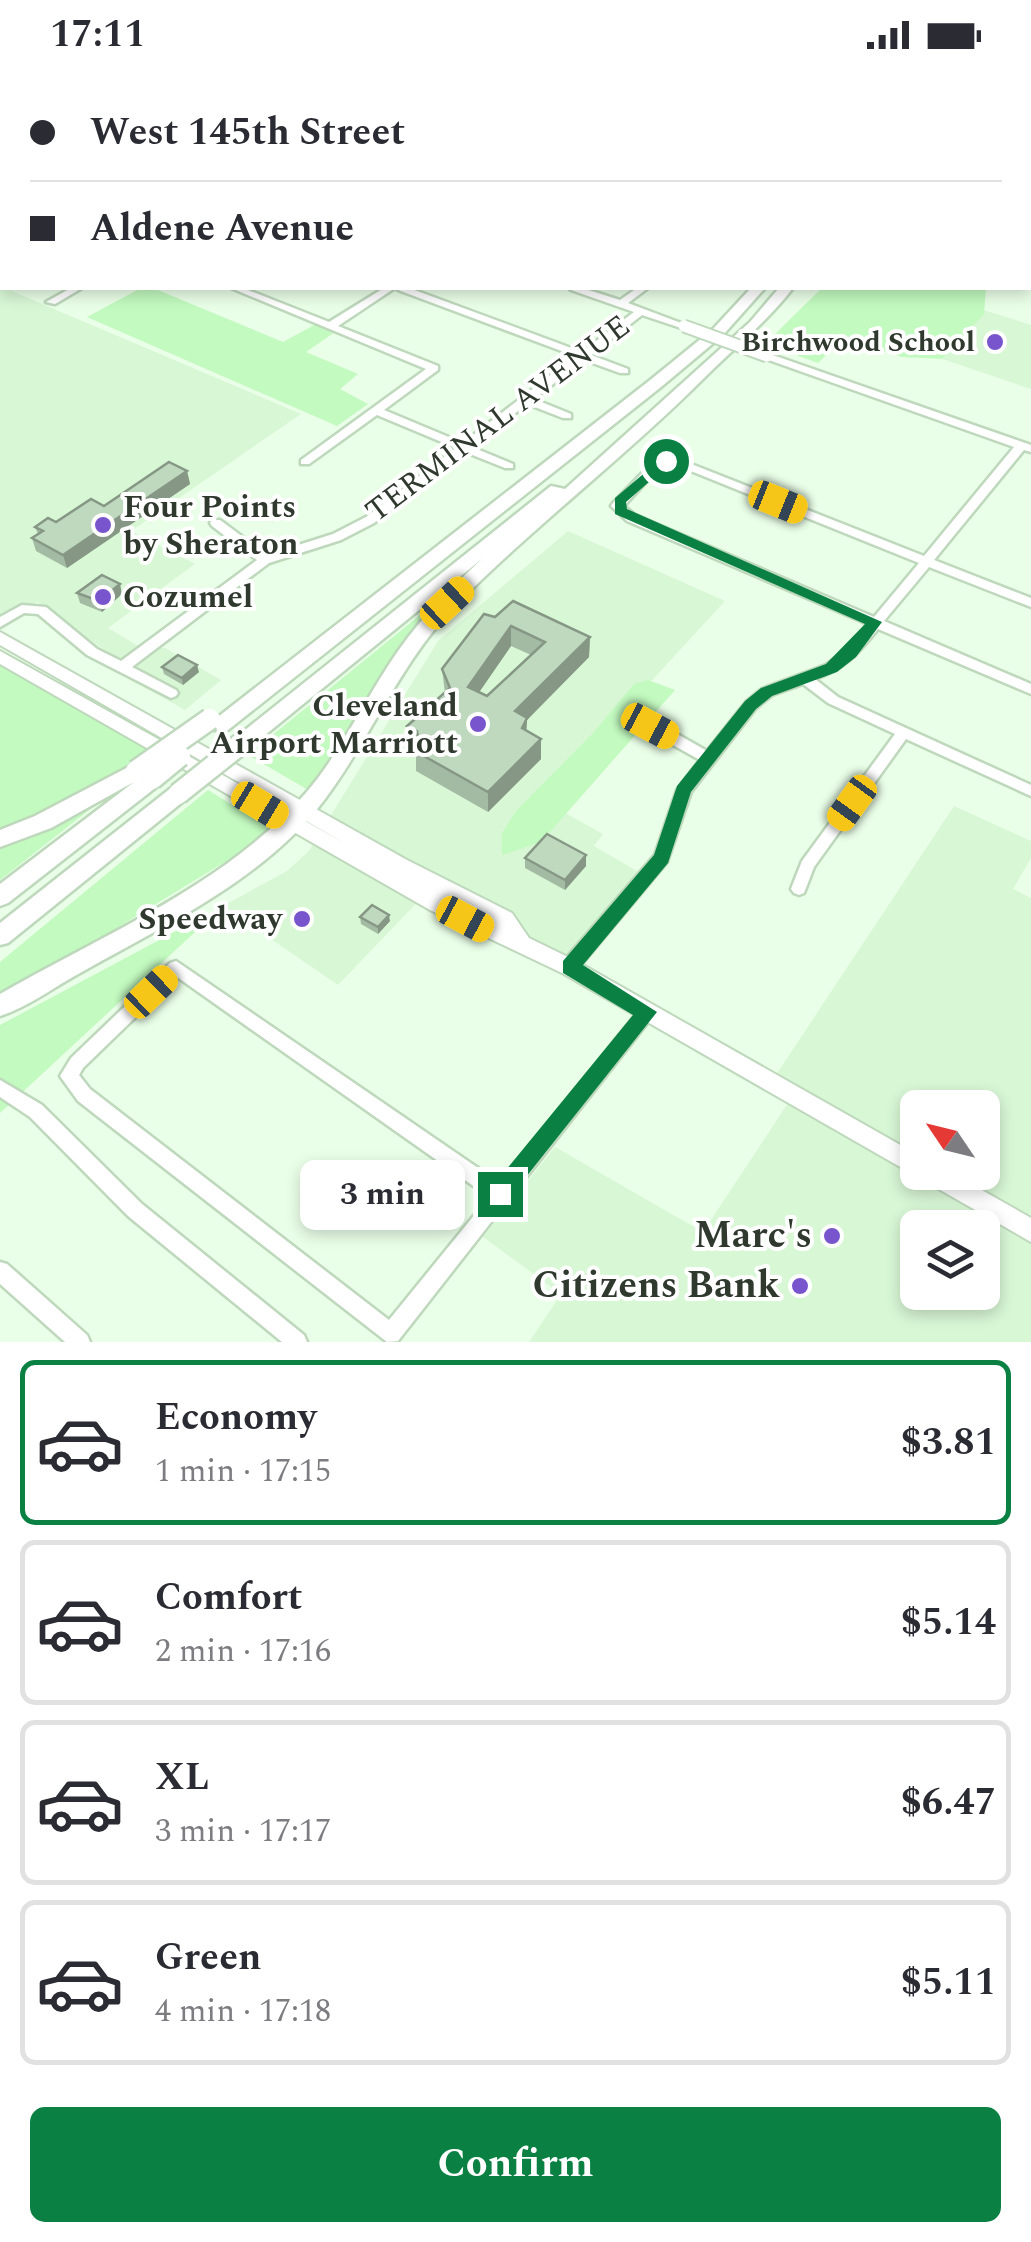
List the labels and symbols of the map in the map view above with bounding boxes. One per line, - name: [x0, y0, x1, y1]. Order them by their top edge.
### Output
- street label: TERMINAL AVENUE: [355, 303, 641, 535]
- place label: Birchwood School: [741, 321, 975, 364]
- marker: Birchwood School: [984, 331, 1006, 353]
- route start: [644, 439, 689, 484]
- car: [745, 477, 811, 527]
- place label: Four Points by Sheraton: [123, 483, 299, 569]
- marker: Four Points by Sheraton: [92, 514, 114, 536]
- car: [415, 572, 479, 634]
- place label: Cozumel: [123, 573, 253, 622]
- marker: Cozumel: [92, 586, 114, 608]
- place label: Cleveland Airport Marriott: [210, 682, 458, 768]
- car: [616, 699, 684, 753]
- marker: Cleveland Airport Marriott: [467, 713, 489, 735]
- car: [822, 770, 882, 836]
- car: [227, 777, 293, 833]
- car: [431, 892, 499, 946]
- place label: Speedway: [138, 895, 284, 944]
- marker: Speedway: [291, 908, 313, 930]
- car: [119, 960, 183, 1024]
- north arrow: [900, 1090, 1000, 1190]
- callout: 3 min: [300, 1159, 465, 1229]
- route end: [478, 1172, 523, 1217]
- place label: Marc's: [694, 1207, 812, 1265]
- marker: Marc's: [821, 1225, 843, 1247]
- place label: Citizens Bank: [533, 1257, 780, 1315]
- marker: Citizens Bank: [789, 1275, 811, 1297]

